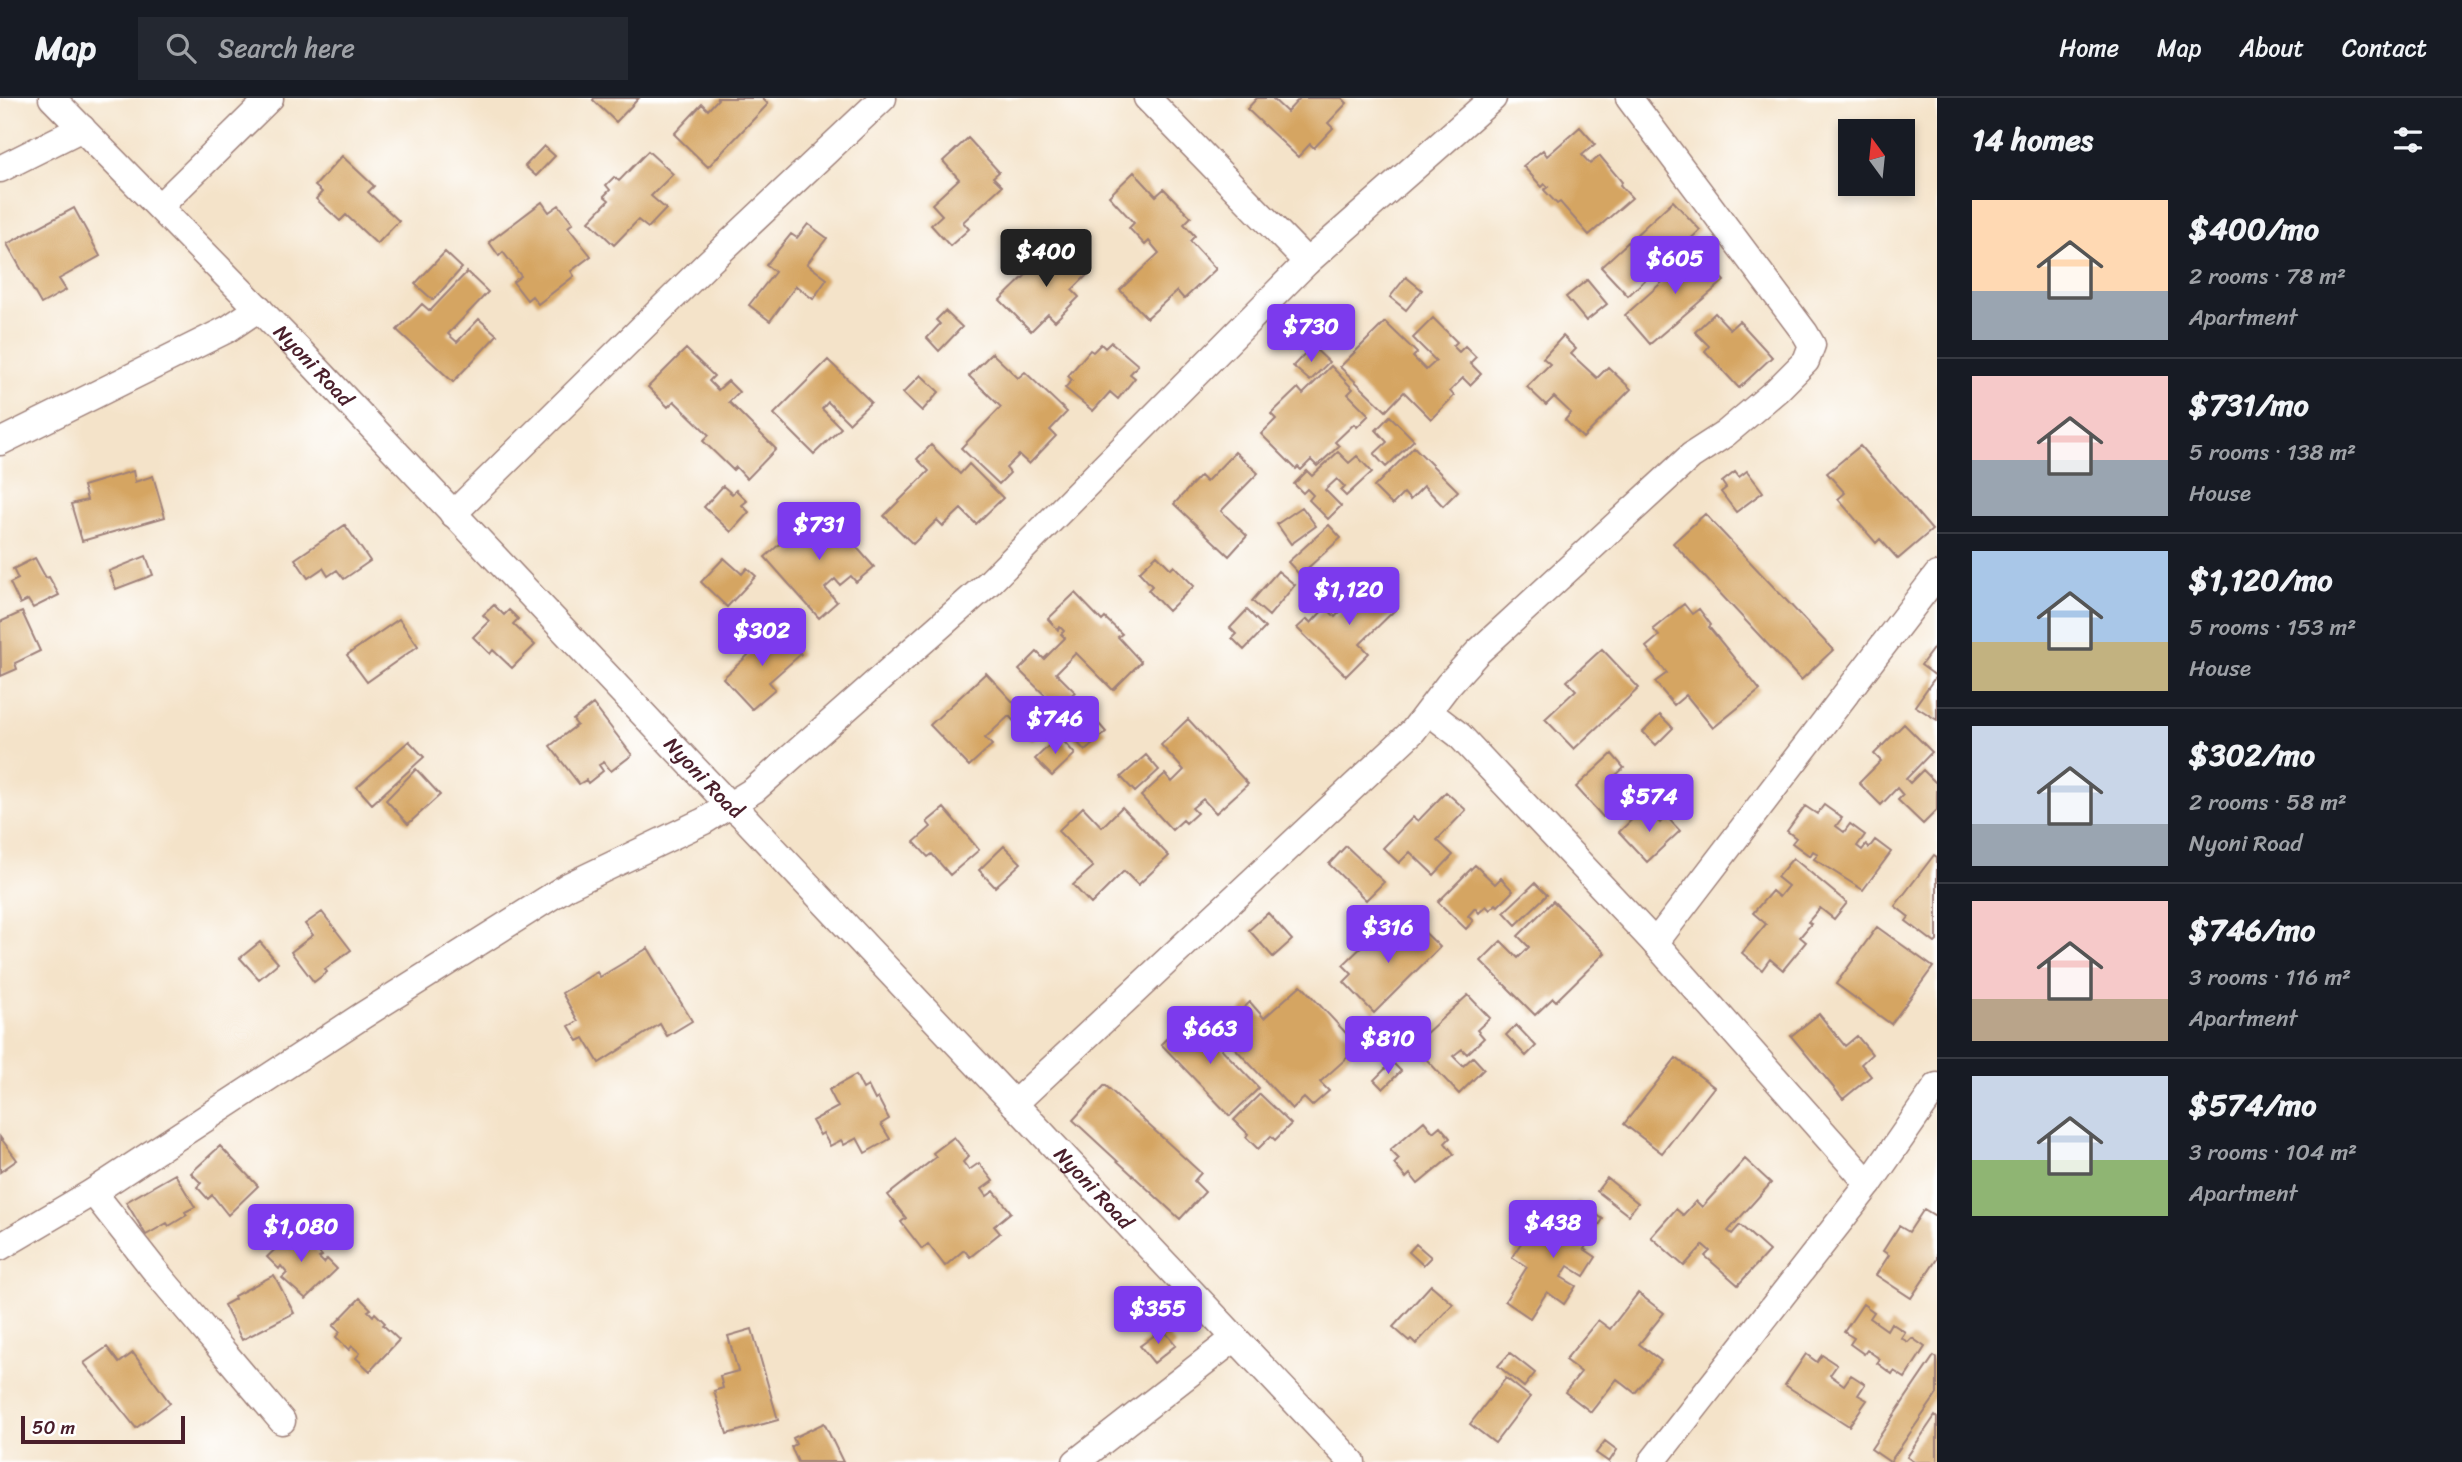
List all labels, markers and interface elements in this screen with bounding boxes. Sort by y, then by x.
search box [138,17,628,80]
text: Map [35,19,96,77]
text: Search here [218,25,355,71]
text: Home [2059,27,2119,69]
text: Map [2157,27,2201,69]
text: About [2239,27,2304,69]
text: Contact [2342,27,2427,69]
icon: search [162,29,200,67]
text: 14 homes [1972,113,2093,167]
north arrow [1838,119,1914,196]
map controls [1838,119,1915,196]
icon: filters [2389,121,2427,159]
text: $400/mo [2189,202,2319,256]
icon: home [2028,228,2112,312]
pin: $400 [1005,230,1087,289]
text: $400 [1017,231,1075,272]
pin: $605 [1634,236,1716,296]
text: $605 [1646,238,1704,279]
text: 2 rooms · 78 m² [2189,256,2346,297]
text: Apartment [2189,297,2298,338]
pin: $730 [1270,304,1352,364]
text: $730 [1283,306,1339,347]
street label: Nyoni Road [264,315,364,417]
text: $731/mo [2189,378,2309,432]
icon: home [2028,404,2112,488]
text: 5 rooms · 138 m² [2189,432,2356,473]
text: House [2189,473,2251,514]
pin: $731 [778,503,860,562]
text: $731 [793,504,845,545]
text: $1,120/mo [2189,553,2332,607]
pin: $1,120 [1292,568,1406,627]
text: $1,120 [1314,569,1384,610]
icon: home [2028,579,2112,663]
text: 5 rooms · 153 m² [2189,607,2356,648]
pin: $302 [721,608,803,668]
text: $302 [734,610,790,651]
text: House [2189,648,2251,689]
pin: $746 [1014,696,1096,756]
text: $746 [1027,698,1083,739]
street label: Nyoni Road [654,727,754,830]
text: $302/mo [2189,728,2315,782]
icon: home [2028,754,2112,838]
pin: $574 [1608,774,1690,834]
text: $574 [1620,776,1678,817]
text: 2 rooms · 58 m² [2189,782,2347,823]
text: Nyoni Road [2189,823,2302,864]
text: $746/mo [2189,903,2315,957]
pin: $316 [1347,906,1429,965]
text: $316 [1362,907,1414,948]
icon: home [2028,929,2112,1013]
text: 3 rooms · 116 m² [2189,957,2351,998]
text: Apartment [2189,998,2298,1039]
pin: $663 [1169,1006,1251,1066]
text: $663 [1183,1008,1237,1049]
pin: $810 [1347,1016,1429,1076]
text: $810 [1361,1018,1415,1059]
text: $574/mo [2189,1078,2317,1132]
icon: home [2028,1104,2112,1188]
text: 3 rooms · 104 m² [2189,1132,2357,1173]
street label: Nyoni Road [1044,1137,1144,1240]
text: Apartment [2189,1173,2298,1214]
pin: $438 [1512,1200,1594,1260]
text: $438 [1525,1202,1581,1243]
pin: $1,080 [244,1204,358,1264]
text: $1,080 [264,1206,338,1247]
pin: $355 [1117,1286,1199,1346]
text: $355 [1130,1288,1186,1329]
text: 50 m [32,1411,75,1444]
scale bar [21,1413,186,1445]

